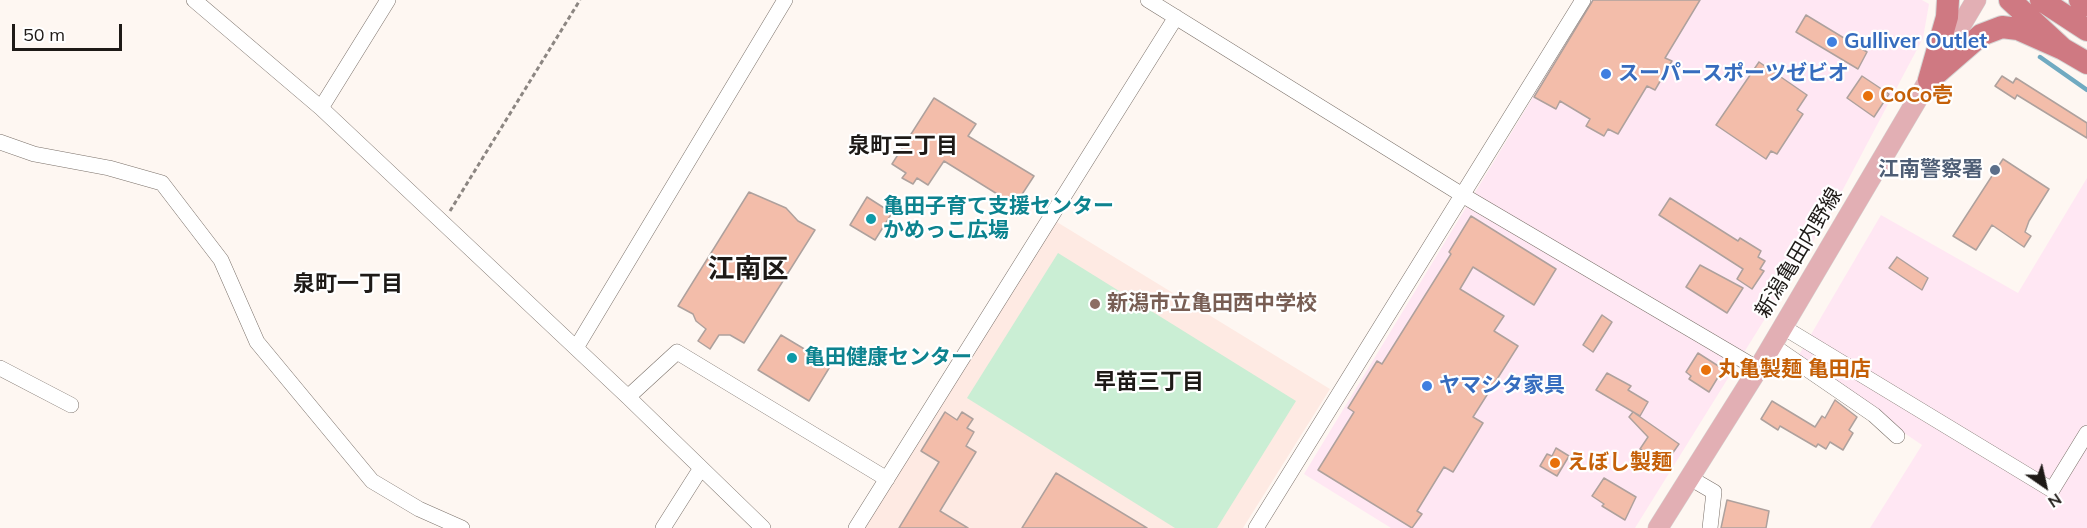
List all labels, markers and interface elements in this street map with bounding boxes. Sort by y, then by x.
scale bar [15,12,124,50]
text: 50 m [23,23,65,46]
place label: Gulliver Outlet [1844,29,1987,55]
marker: Gulliver Outlet [1825,35,1839,49]
place label: スーパースポーツゼビオ [1618,61,1849,87]
marker: スーパースポーツゼビオ [1599,67,1613,81]
place label: CoCo壱 [1880,83,1953,109]
marker: CoCo壱 [1861,89,1875,103]
district label: 泉町三丁目 [848,133,958,159]
place label: 江南警察署 [1878,157,1983,183]
marker: 江南警察署 [1988,163,2002,177]
street label: 新潟亀田内野線 [1750,184,1848,322]
place label: 亀田子育て支援センター かめっこ広場 [883,194,1114,244]
marker: 亀田子育て支援センター かめっこ広場 [864,212,878,226]
district label: 江南区 [708,254,788,286]
district label: 泉町一丁目 [293,271,403,297]
place label: 新潟市立亀田西中学校 [1107,291,1317,317]
marker: 新潟市立亀田西中学校 [1088,297,1102,311]
place label: 亀田健康センター [804,345,972,371]
marker: 亀田健康センター [785,351,799,365]
place label: 丸亀製麺 亀田店 [1718,357,1871,383]
marker: 丸亀製麺 亀田店 [1699,363,1713,377]
district label: 早苗三丁目 [1094,369,1204,395]
place label: ヤマシタ家具 [1439,373,1565,399]
marker: ヤマシタ家具 [1420,379,1434,393]
place label: えぼし製麺 [1567,450,1672,476]
marker: えぼし製麺 [1548,456,1562,470]
north arrow [2015,456,2075,516]
text: N [2044,489,2066,513]

